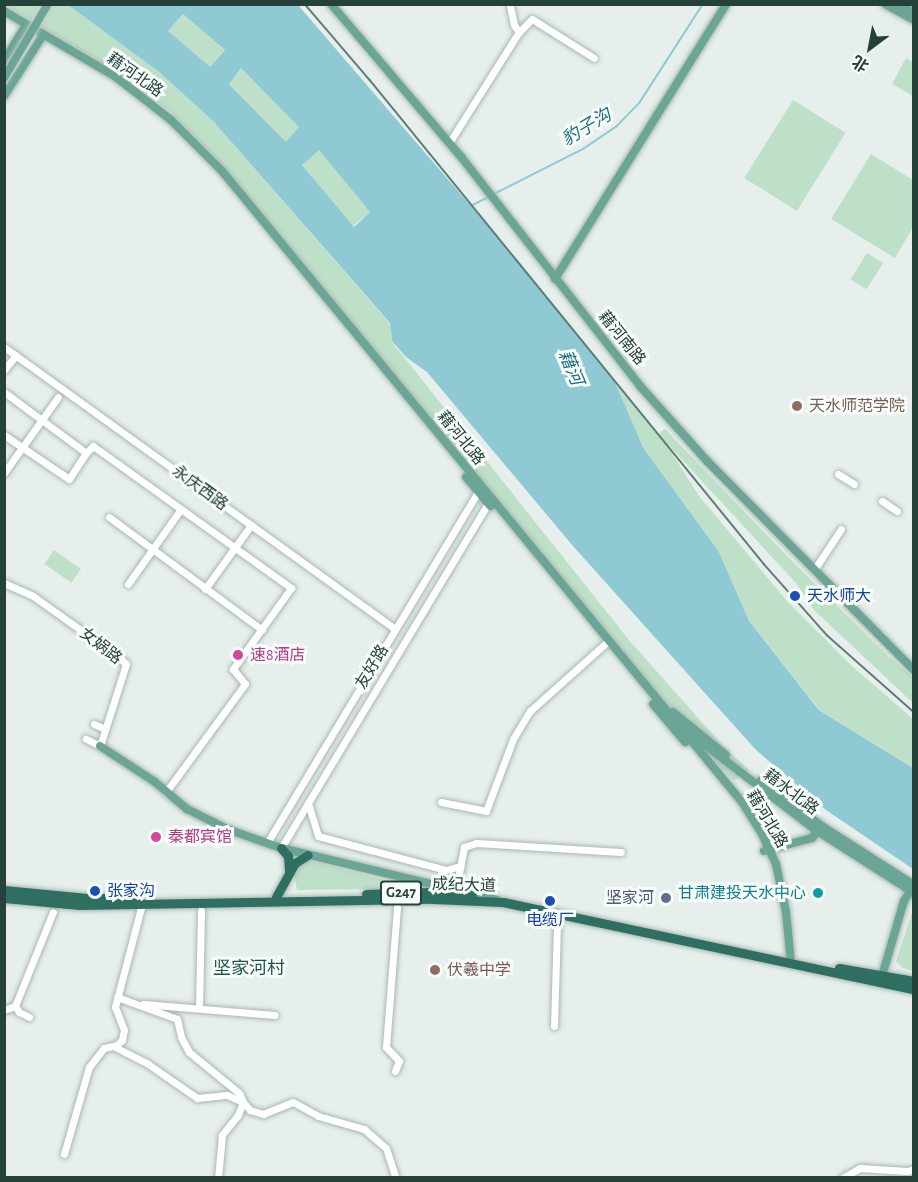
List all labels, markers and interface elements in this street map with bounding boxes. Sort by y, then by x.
north arrow [840,18,900,78]
street label: 藉河北路 [103,49,167,101]
text: 北 [849,52,871,74]
water label: 豹子沟 [558,105,616,151]
street label: 藉河南路 [594,307,650,369]
water label: 藉河 [553,347,587,389]
place label: 天水师范学院 [809,396,905,416]
marker: 天水师范学院 [790,399,804,413]
street label: 藉河北路 [433,407,489,469]
street label: 永庆西路 [168,461,232,515]
place label: 天水师大 [807,586,871,606]
marker: 天水师大 [788,589,802,603]
street label: 女娲路 [76,624,126,668]
street label: 友好路 [351,641,393,693]
place label: 速8酒店 [250,645,306,665]
marker: 速8酒店 [231,648,245,662]
street label: 藉水北路 [760,765,822,819]
street label: 藉河北路 [742,787,792,851]
place label: 秦都宾馆 [168,827,232,847]
marker: 秦都宾馆 [149,830,163,844]
street label: 成纪大道 [432,874,496,896]
place label: 张家沟 [107,881,155,901]
road number: G247 [378,881,424,905]
place label: 甘肃建投天水中心 [678,883,806,903]
marker: 张家沟 [88,884,102,898]
marker: 甘肃建投天水中心 [811,886,825,900]
place label: 坚家河 [606,888,654,908]
marker: 坚家河 [659,891,673,905]
marker: 电缆厂 [543,894,557,908]
place label: 电缆厂 [526,910,574,930]
district label: 坚家河村 [213,958,285,980]
place label: 伏羲中学 [447,960,511,980]
marker: 伏羲中学 [428,963,442,977]

